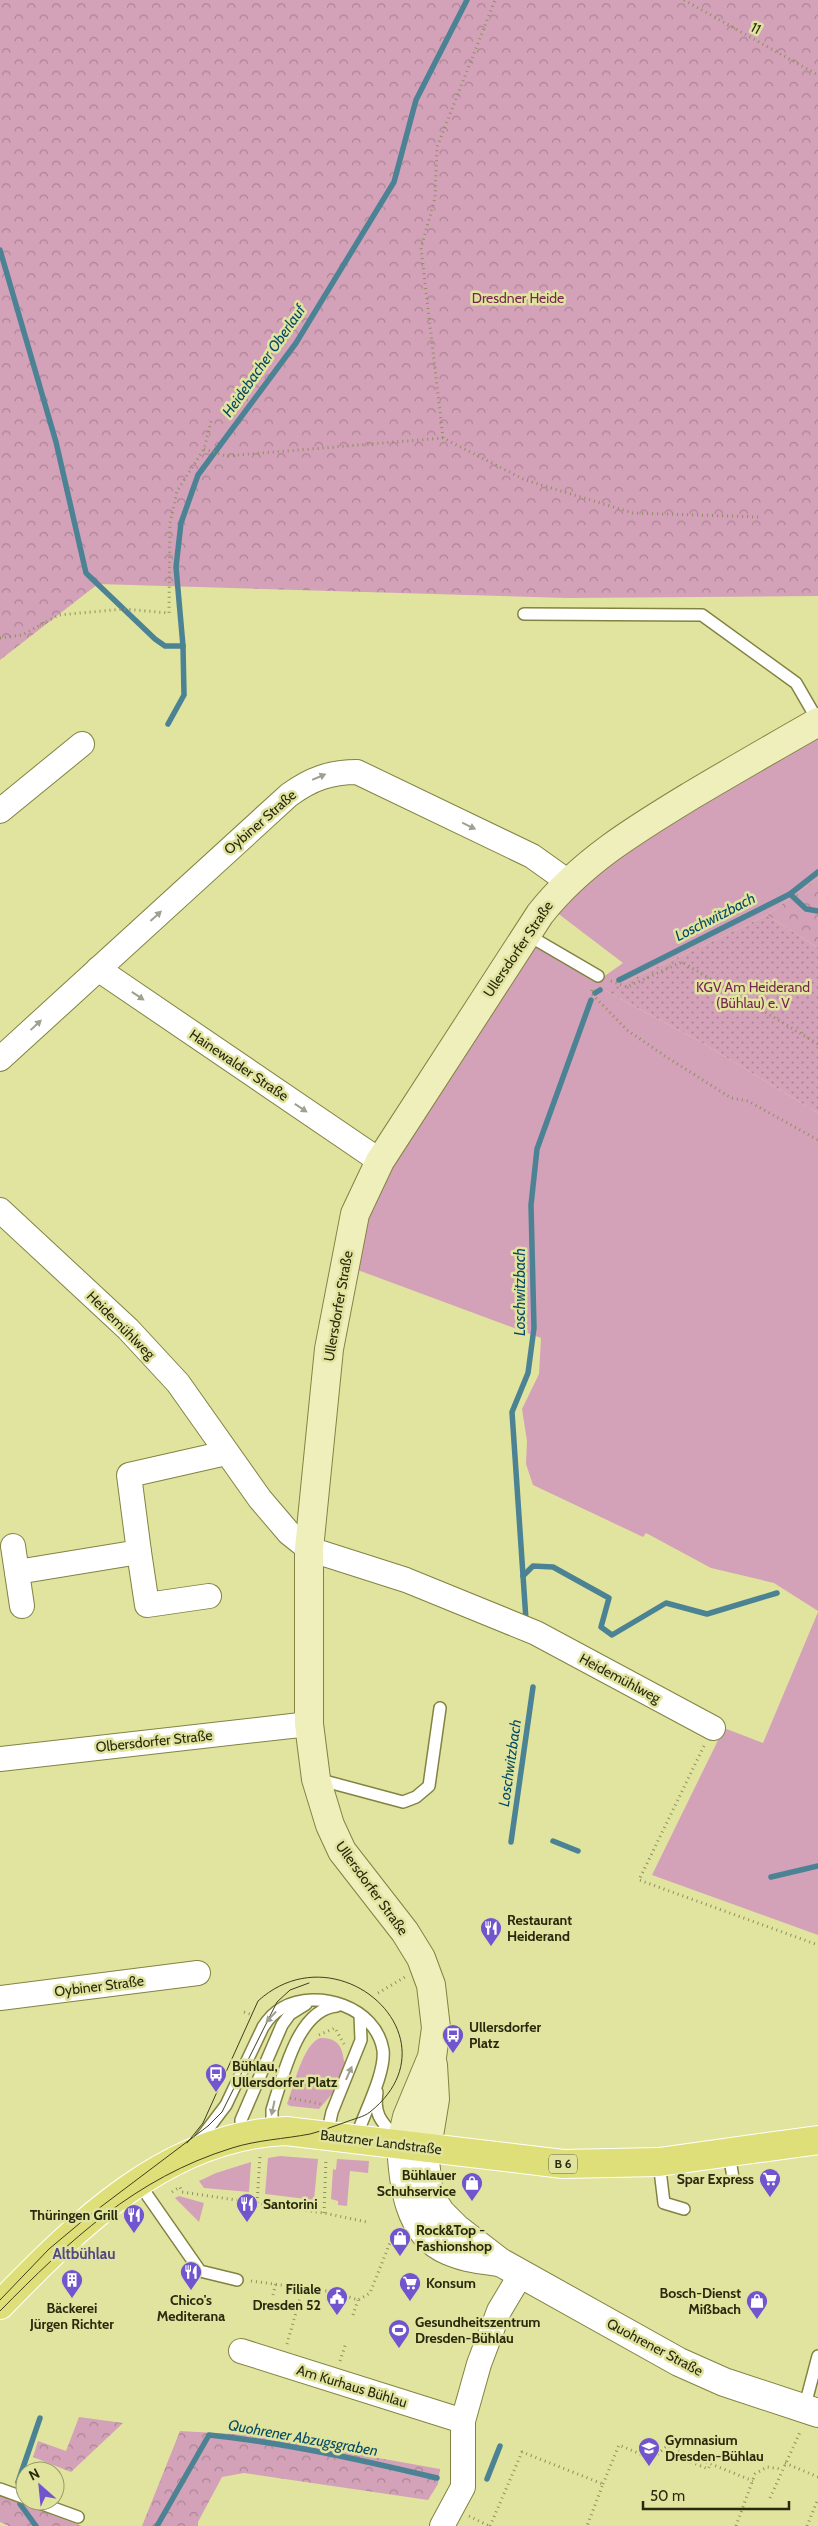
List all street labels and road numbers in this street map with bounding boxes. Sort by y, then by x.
street label: 11 [748,18,764,38]
street label: Oybiner Straße [220,786,300,858]
street label: Ullersdorfer Straße [479,898,557,1000]
street label: Hainewalder Straße [186,1025,292,1105]
street label: Ullersdorfer Straße [319,1249,357,1363]
street label: Heidemühlweg [83,1287,160,1364]
street label: Heidemühlweg [576,1649,665,1707]
street label: Olbersdorfer Straße [95,1726,213,1756]
street label: Ullersdorfer Straße [332,1837,412,1939]
street label: Oybiner Straße [53,1972,145,2000]
street label: Bautzner Landstraße [319,2126,443,2158]
road number: B 6 [549,2154,577,2174]
street label: Quohrener Straße [604,2314,706,2380]
street label: Am Kurhaus Bühlau [295,2361,409,2411]

